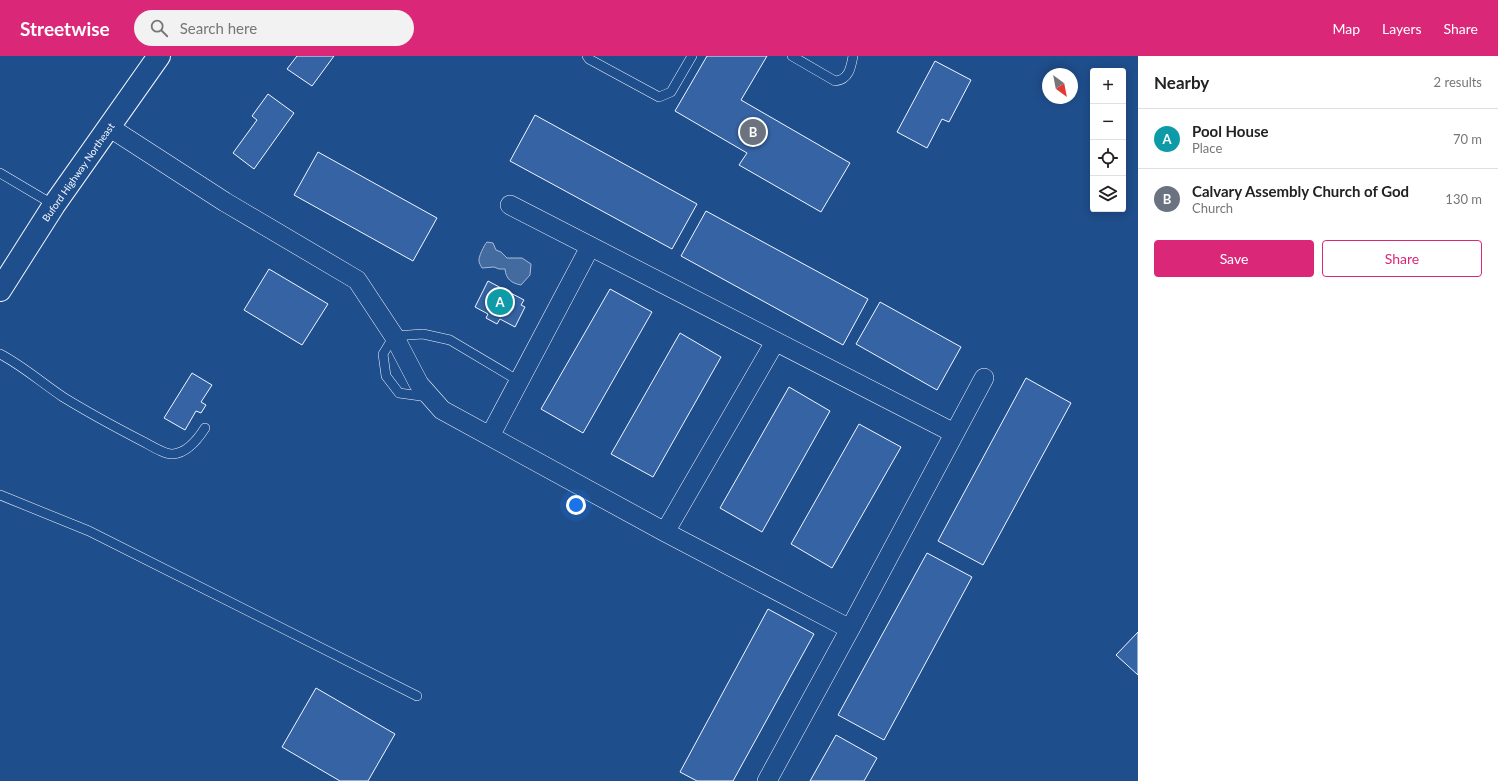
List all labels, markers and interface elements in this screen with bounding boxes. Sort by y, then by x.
search box [134,10,414,46]
text: Streetwise [20,17,110,40]
icon: search [148,17,170,39]
text: Search here [180,19,257,37]
text: Map [1332,20,1360,37]
text: Layers [1382,20,1422,37]
text: Share [1444,20,1478,37]
north arrow [1042,68,1078,104]
map controls [1090,68,1126,212]
button: + [1090,68,1126,104]
text: Nearby [1154,72,1209,93]
text: 2 results [1434,74,1482,90]
button: − [1090,104,1126,140]
pin: B [740,117,766,147]
street label: Buford Highway Northeast [39,120,117,224]
text: Pool House [1192,122,1269,140]
text: A [1162,131,1172,147]
text: 70 m [1453,131,1482,147]
button: locate [1090,140,1126,176]
text: Place [1192,140,1222,156]
button: layers [1090,176,1126,212]
text: Calvary Assembly Church of God [1192,182,1409,200]
text: B [1163,191,1171,207]
text: 130 m [1445,191,1482,207]
text: Church [1192,200,1233,216]
button: Save [1154,240,1314,277]
button: Share [1322,240,1482,277]
pin: A [487,287,513,317]
your location [566,495,586,515]

